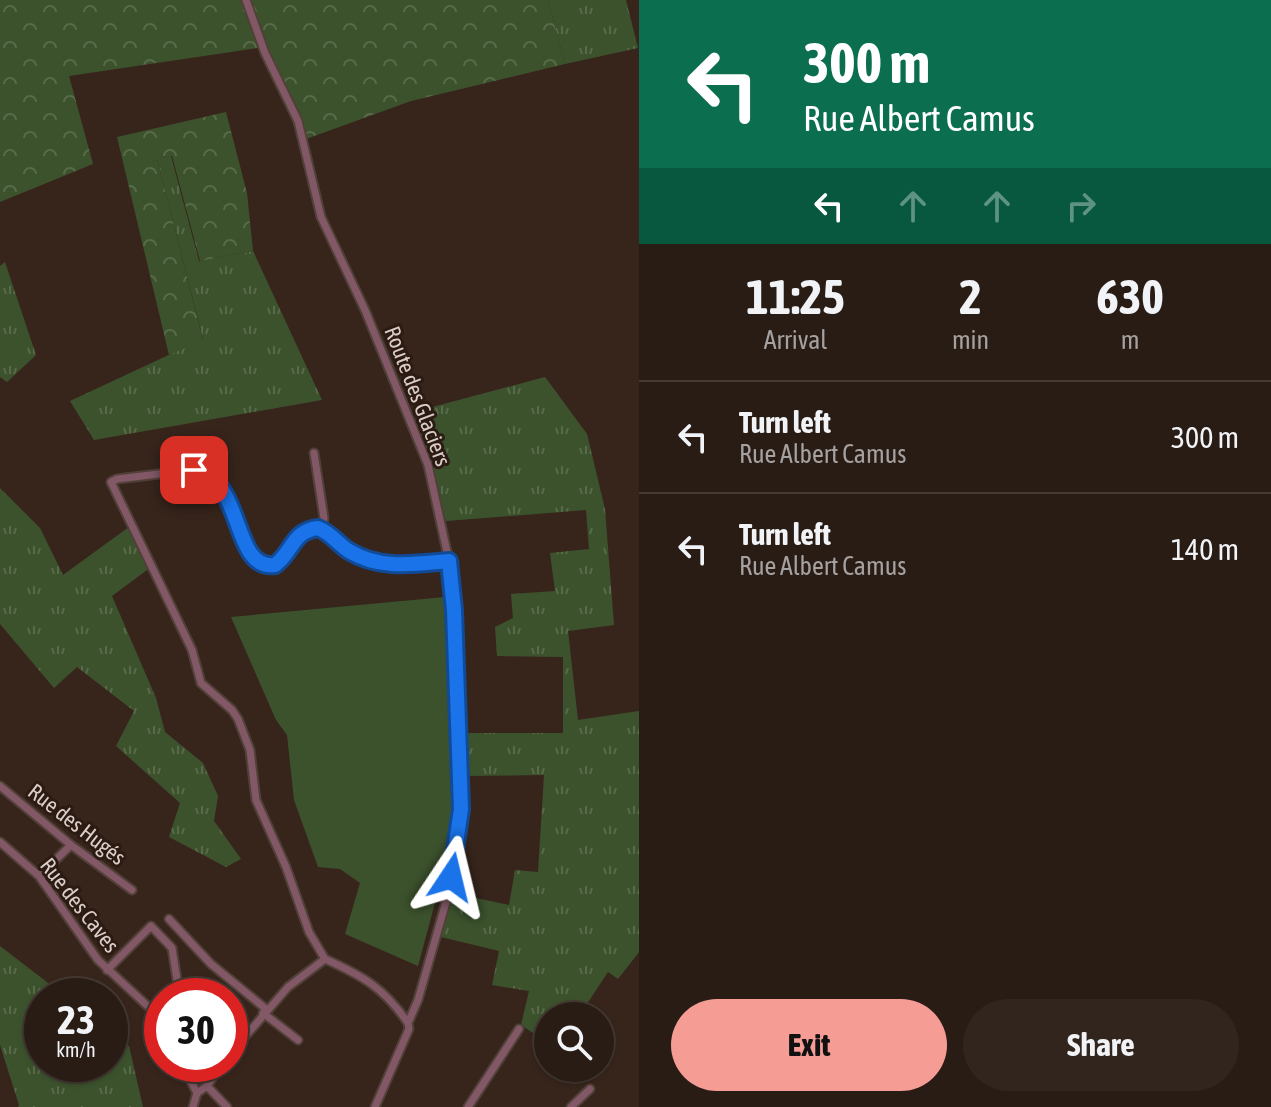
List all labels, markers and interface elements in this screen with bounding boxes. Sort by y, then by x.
text: 300 m [803,31,930,95]
icon: left [671,32,775,136]
text: Rue Albert Camus [803,97,1035,139]
icon: left [807,184,851,228]
icon: ahead [891,184,935,228]
icon: ahead [975,184,1019,228]
icon: right [1059,184,1103,228]
text: 11:25 [746,269,845,324]
text: 2 [959,269,982,324]
text: 630 [1096,269,1164,324]
street label: Route des Glaciers [379,323,457,470]
text: Arrival [764,325,827,355]
text: min [952,325,989,355]
text: m [1121,325,1139,355]
text: Turn left [739,405,831,439]
icon: left [671,415,715,459]
text: 300 m [1171,420,1239,454]
pin [160,436,228,504]
text: Rue Albert Camus [739,439,906,469]
icon: arrive [172,448,216,492]
text: Turn left [739,517,831,551]
icon: left [671,527,715,571]
text: 140 m [1171,532,1239,566]
text: Rue Albert Camus [739,551,906,581]
street label: Rue des Hugés [23,778,131,870]
position arrow [409,835,493,919]
street label: Rue des Caves [35,853,125,958]
speed limit sign: 30 [144,978,248,1082]
text: 23 [57,997,95,1042]
button: Exit [671,999,947,1091]
button: Share [963,999,1239,1091]
map controls [534,1002,614,1082]
button: search [534,1002,614,1082]
text: km/h [56,1038,96,1061]

